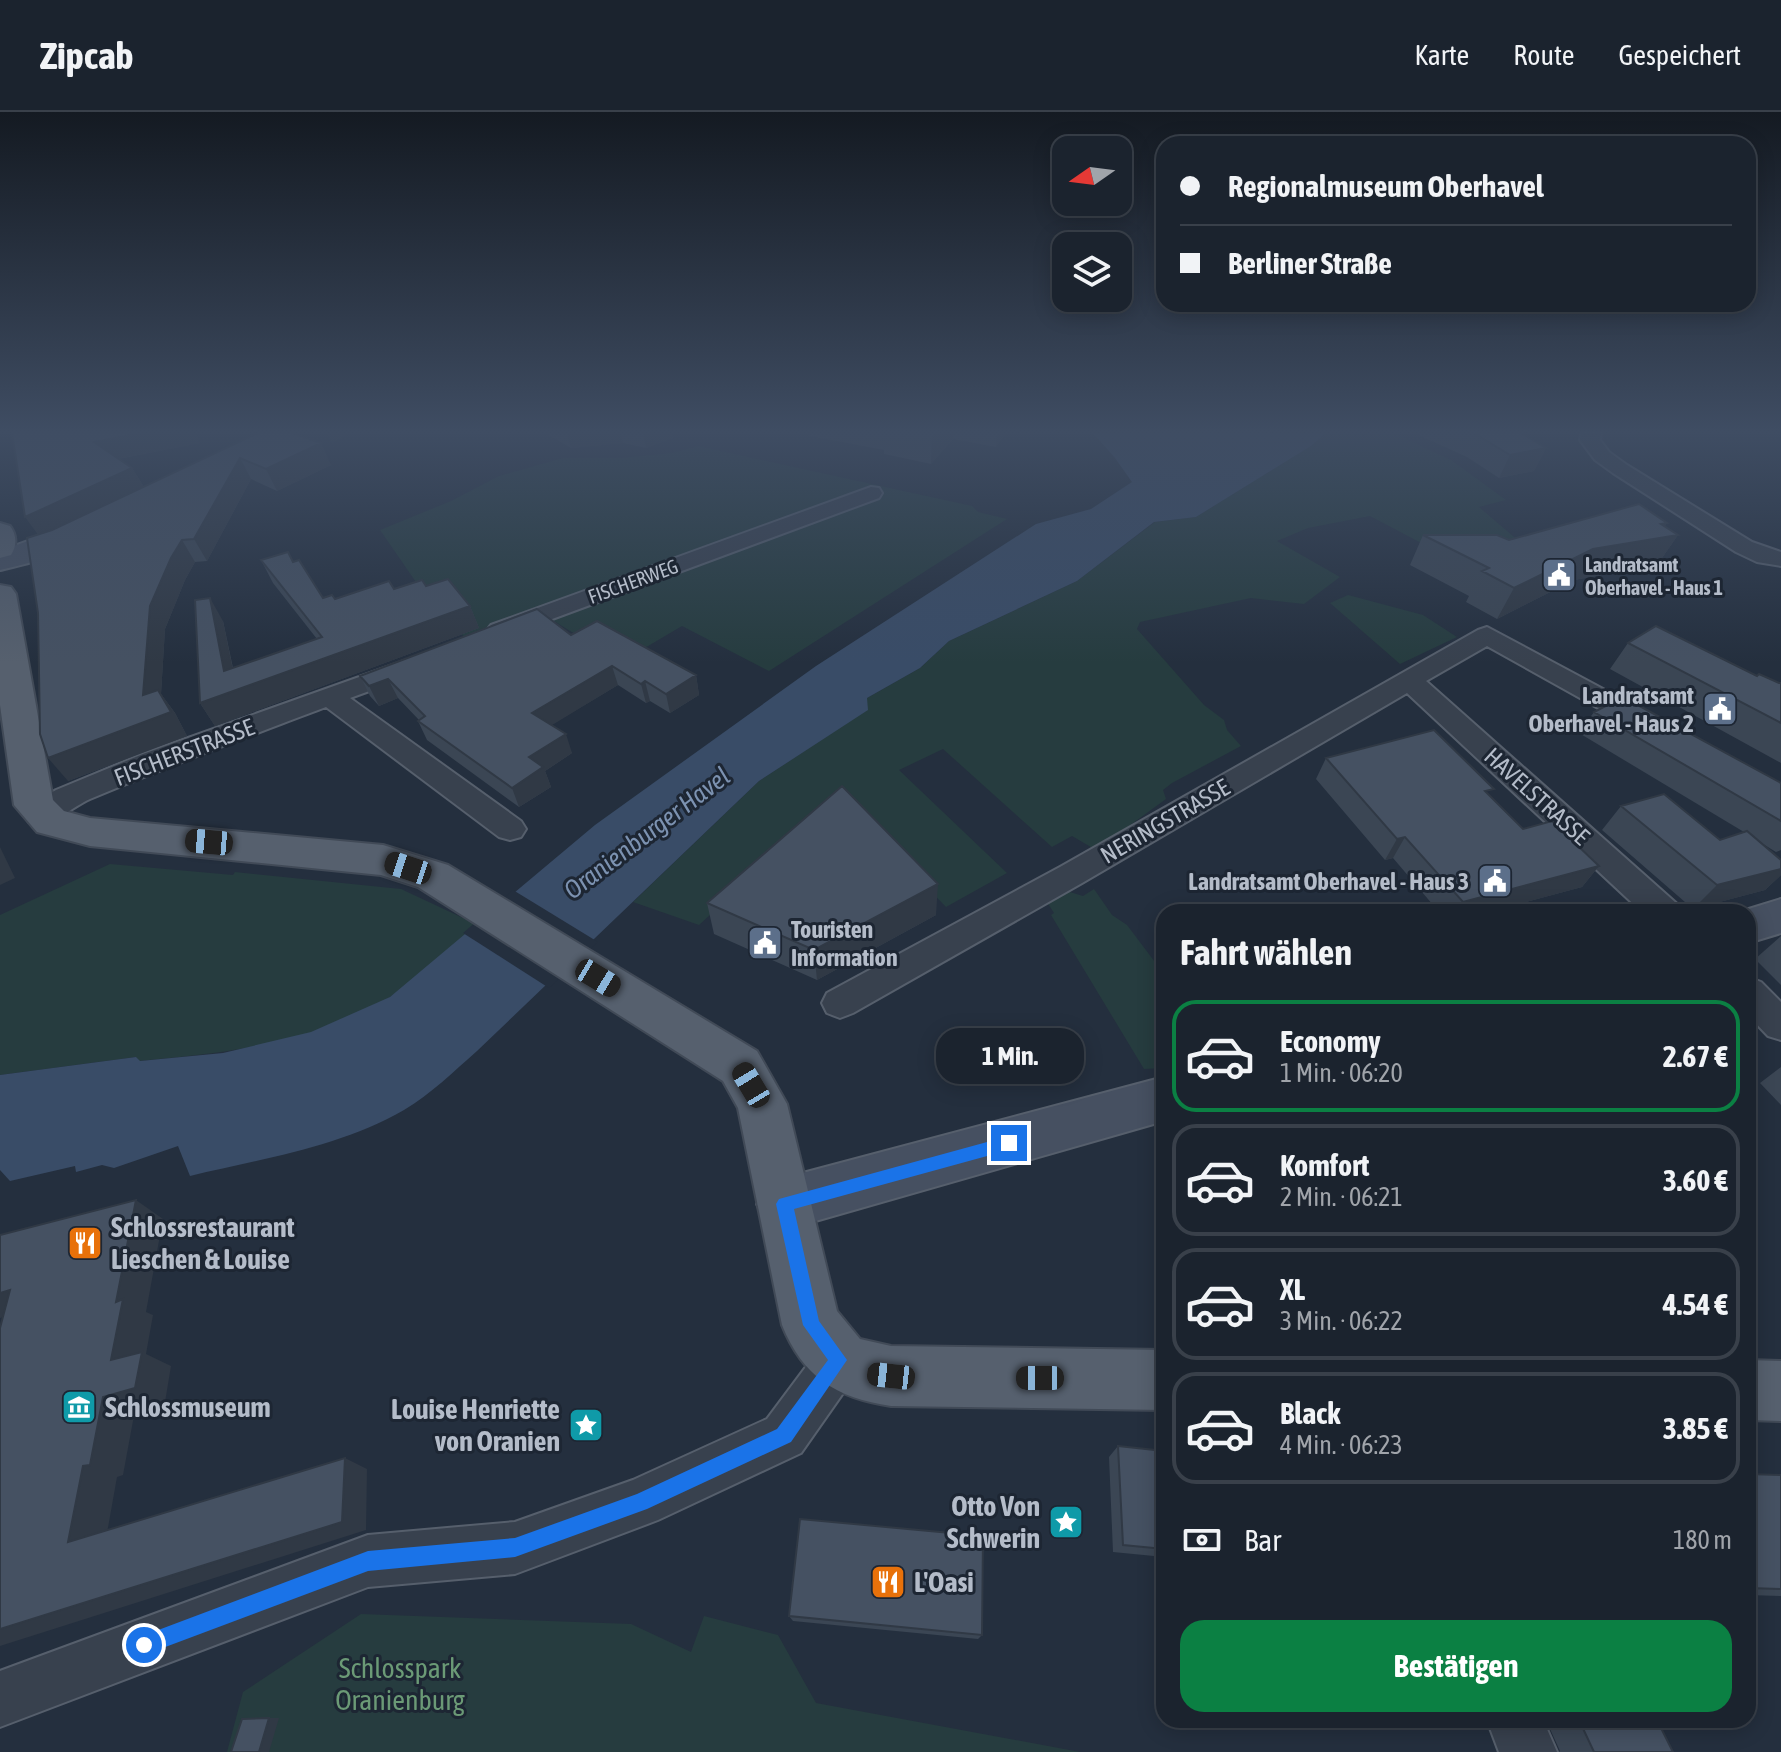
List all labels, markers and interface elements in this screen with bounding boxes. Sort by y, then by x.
text: Zipcab [40,34,134,77]
text: Karte [1415,39,1469,71]
text: Route [1513,39,1574,71]
text: Gespeichert [1618,39,1741,71]
north arrow [1052,136,1132,216]
map controls [1052,136,1132,312]
text: Regionalmuseum Oberhavel [1228,169,1544,203]
button: layers [1052,232,1132,312]
text: Berliner Straße [1228,246,1392,280]
place label: Landratsamt Oberhavel - Haus 1 [1585,553,1723,599]
street label: FISCHERWEG [585,554,681,608]
public building icon: Landratsamt Oberhavel - Haus 1 [1540,556,1578,594]
place label: Landratsamt Oberhavel - Haus 2 [1529,682,1694,737]
public building icon: Landratsamt Oberhavel - Haus 2 [1701,690,1739,728]
street label: FISCHERSTRASSE [110,713,258,791]
street label: HAVELSTRASSE [1479,742,1595,850]
water label: Oranienburger Havel [558,761,736,905]
street label: NERINGSTRASSE [1096,773,1234,869]
car [184,828,234,856]
car [381,849,435,887]
public building icon: Landratsamt Oberhavel - Haus 3 [1476,862,1514,900]
place label: Landratsamt Oberhavel - Haus 3 [1188,868,1469,895]
place label: Touristen Information [791,916,898,971]
public building icon: Touristen Information [746,924,784,962]
text: Fahrt wählen [1180,931,1352,973]
car [571,955,625,1001]
icon: car [1184,1020,1256,1092]
text: Economy [1280,1024,1381,1058]
callout: 1 Min. [935,1027,1083,1083]
text: 2.67 € [1663,1039,1728,1073]
text: 1 Min. [982,1041,1038,1071]
car [728,1058,774,1112]
text: 1 Min. · 06:20 [1280,1058,1403,1088]
route end [991,1125,1027,1161]
icon: car [1184,1144,1256,1216]
text: Komfort [1280,1148,1369,1182]
text: 3.60 € [1663,1163,1728,1197]
text: 2 Min. · 06:21 [1280,1182,1403,1212]
place label: Schlossrestaurant Lieschen & Louise [111,1211,295,1275]
restaurant icon: Schlossrestaurant Lieschen & Louise [66,1224,104,1262]
icon: car [1184,1268,1256,1340]
text: XL [1280,1272,1305,1306]
text: 4.54 € [1663,1287,1728,1321]
text: 3 Min. · 06:22 [1280,1306,1403,1336]
car [866,1362,916,1390]
car [1016,1366,1064,1390]
museum icon: Schlossmuseum [60,1388,98,1426]
place label: Schlossmuseum [105,1391,271,1423]
icon: car [1184,1392,1256,1464]
place label: Louise Henriette von Oranien [391,1393,560,1457]
text: Black [1280,1396,1340,1430]
place icon: Louise Henriette von Oranien [567,1406,605,1444]
text: 3.85 € [1663,1411,1728,1445]
text: 4 Min. · 06:23 [1280,1430,1403,1460]
place label: Otto Von Schwerin [947,1490,1040,1554]
place icon: Otto Von Schwerin [1047,1503,1085,1541]
icon: cash [1180,1518,1224,1562]
text: Bar [1244,1523,1281,1557]
text: 180 m [1673,1525,1732,1555]
restaurant icon: L'Oasi [869,1563,907,1601]
place label: L'Oasi [914,1566,974,1598]
button: Bestätigen [1180,1620,1732,1712]
route start [126,1627,162,1663]
park label: Schlosspark Oranienburg [335,1652,465,1716]

